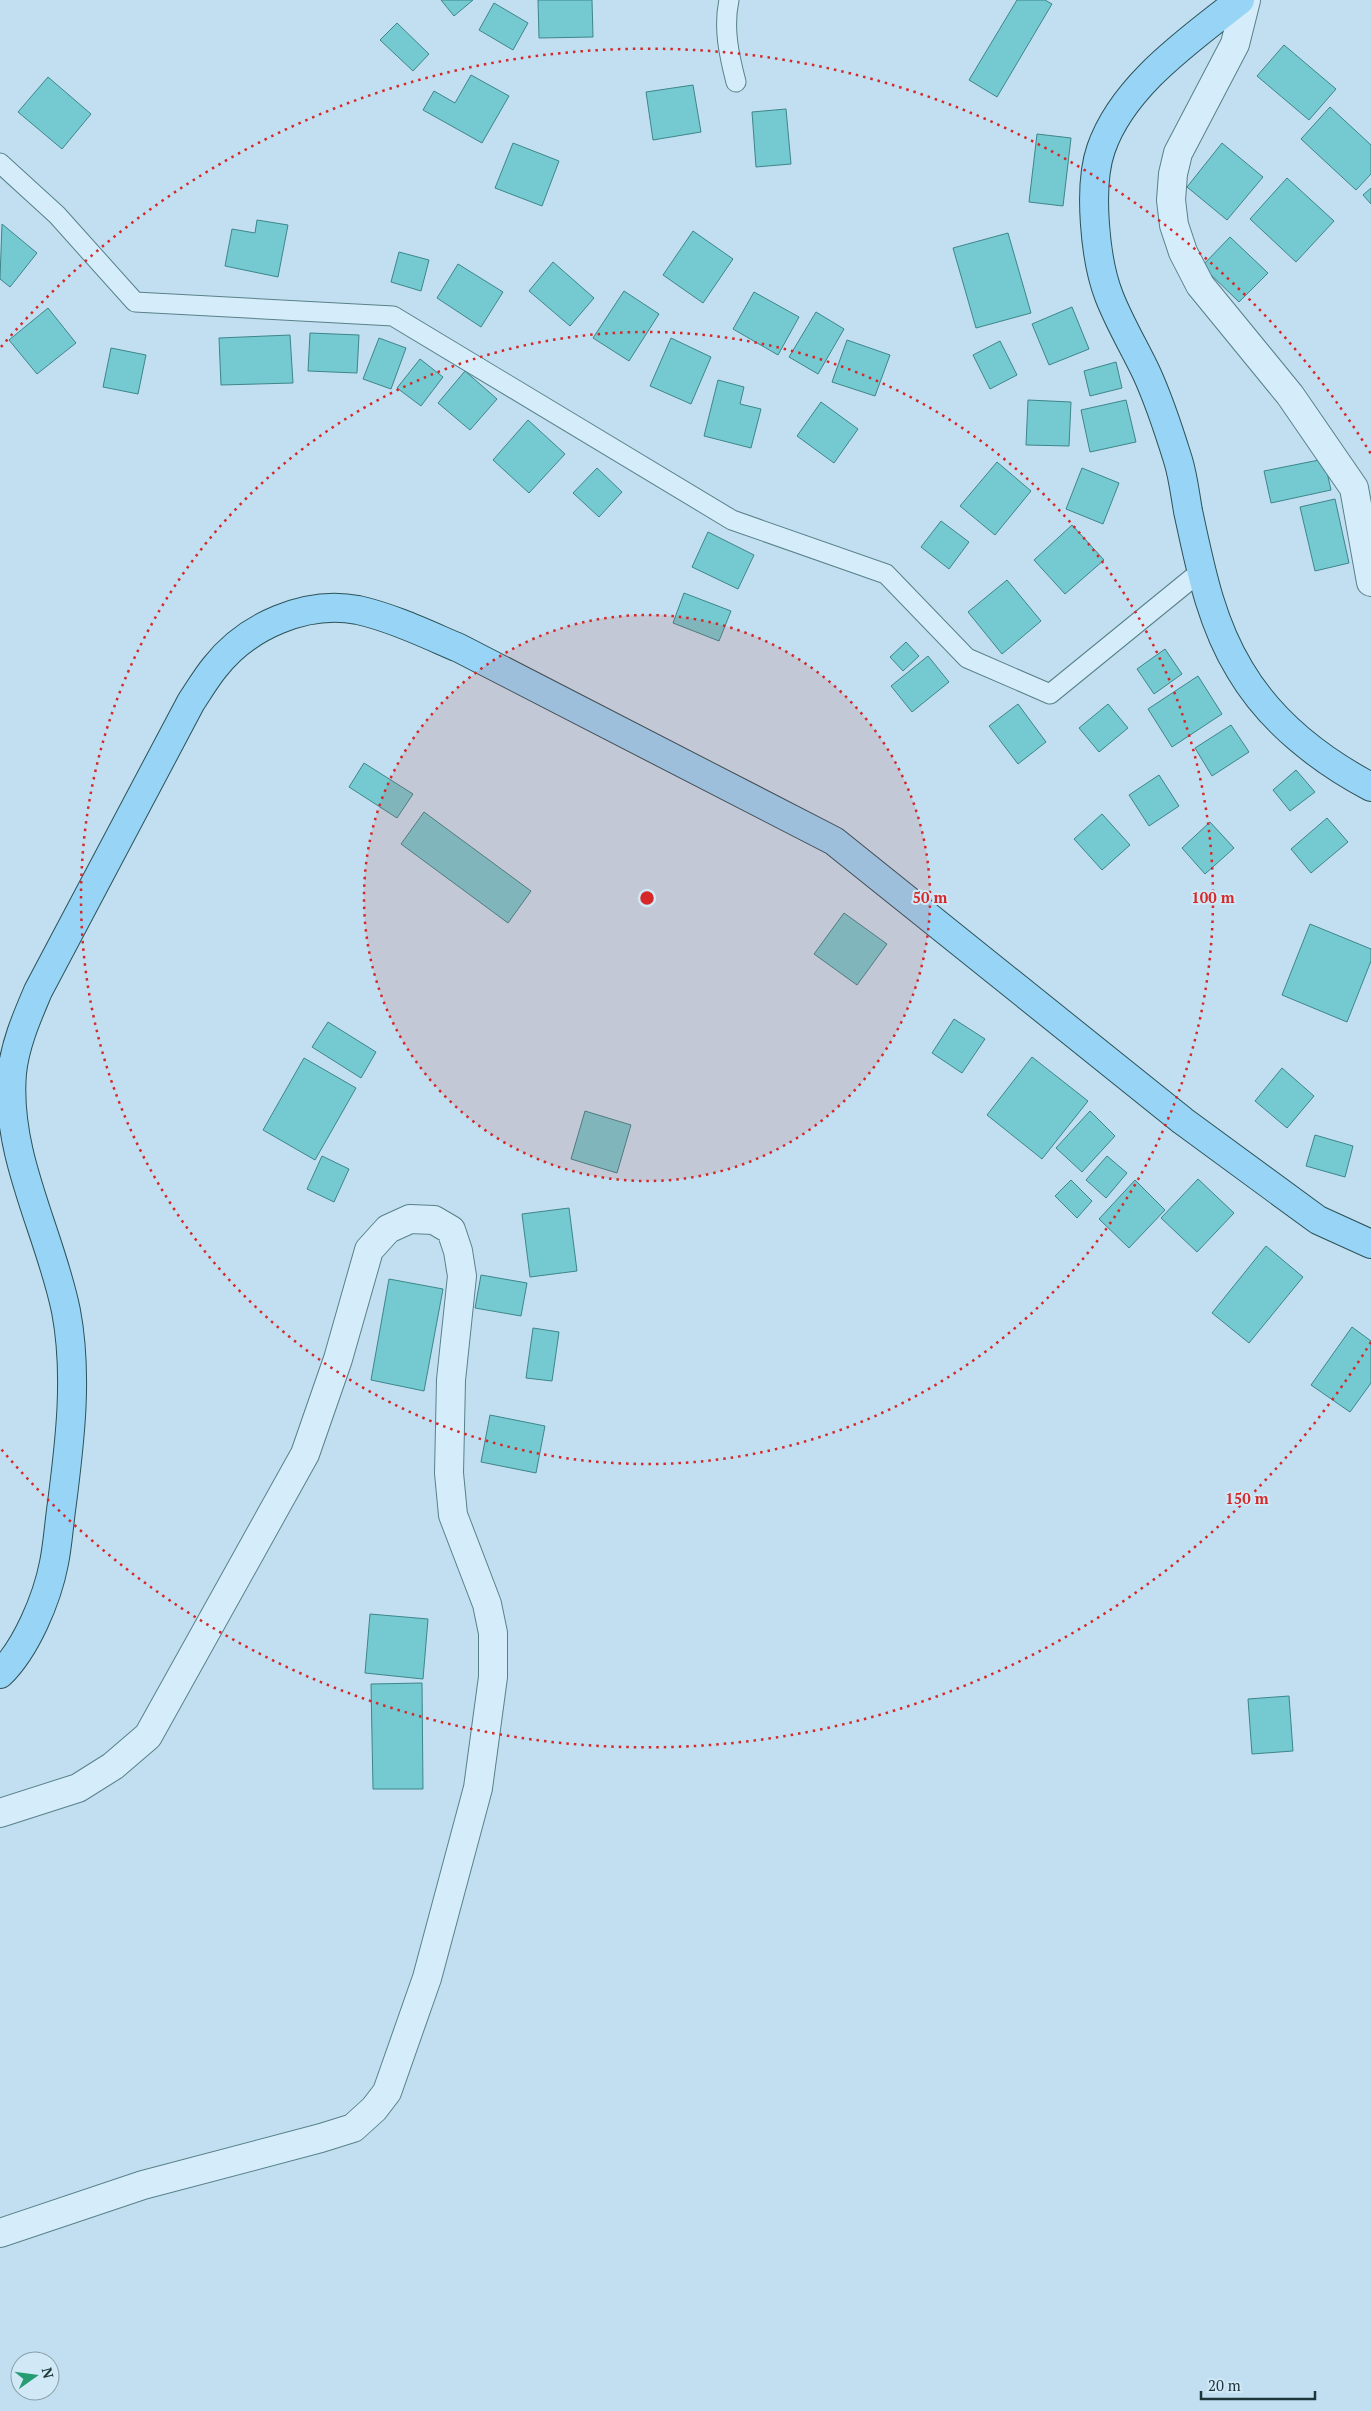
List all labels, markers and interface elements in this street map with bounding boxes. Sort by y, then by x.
text: 50 m [913,887,948,907]
text: 100 m [1191,887,1235,907]
centre of rings [638,889,656,907]
text: 150 m [1225,1488,1269,1508]
north arrow [10,2351,60,2401]
text: N [38,2365,59,2381]
scale bar [1201,2368,1315,2400]
text: 20 m [1208,2375,1241,2395]

